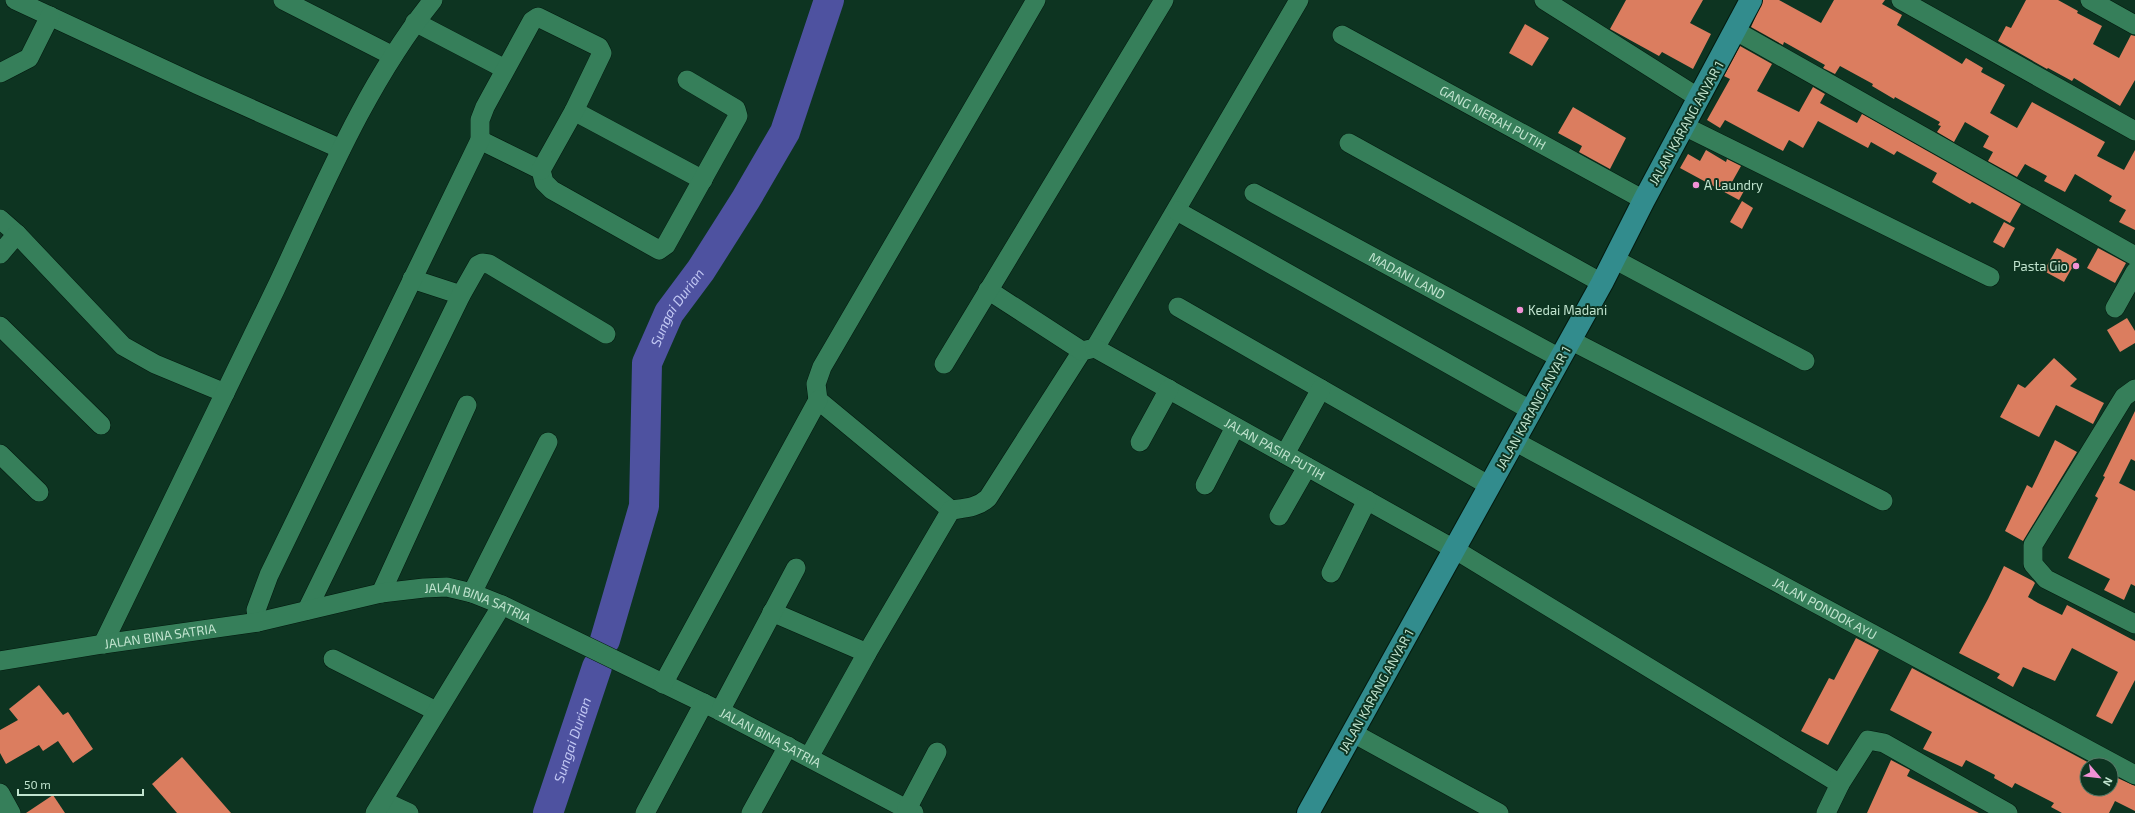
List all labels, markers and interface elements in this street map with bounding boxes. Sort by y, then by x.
street label: JALAN KARANG ANYAR 1 [1645,58,1727,188]
street label: GANG MERAH PUTIH [1437,82,1549,153]
place label: A Laundry [1704,177,1763,193]
marker: A Laundry [1691,180,1701,190]
street label: MADANI LAND [1366,249,1448,303]
place label: Pasta Gio [2013,258,2068,274]
marker: Pasta Gio [2071,261,2081,271]
water label: Sungai Durian [646,265,707,349]
place label: Kedai Madani [1528,302,1607,318]
marker: Kedai Madani [1515,305,1525,315]
street label: JALAN KARANG ANYAR 1 [1492,343,1574,473]
street label: JALAN PASIR PUTIH [1222,414,1328,483]
street label: JALAN PONDOK AYU [1770,574,1880,643]
street label: JALAN BINA SATRIA [424,578,534,626]
street label: JALAN BINA SATRIA [103,620,217,652]
street label: JALAN KARANG ANYAR 1 [1335,626,1417,756]
water label: Sungai Durian [550,695,594,785]
street label: JALAN BINA SATRIA [717,704,824,771]
north arrow [2079,757,2119,797]
scale bar [18,771,143,797]
text: N [2101,775,2116,789]
text: 50 m [24,777,51,791]

